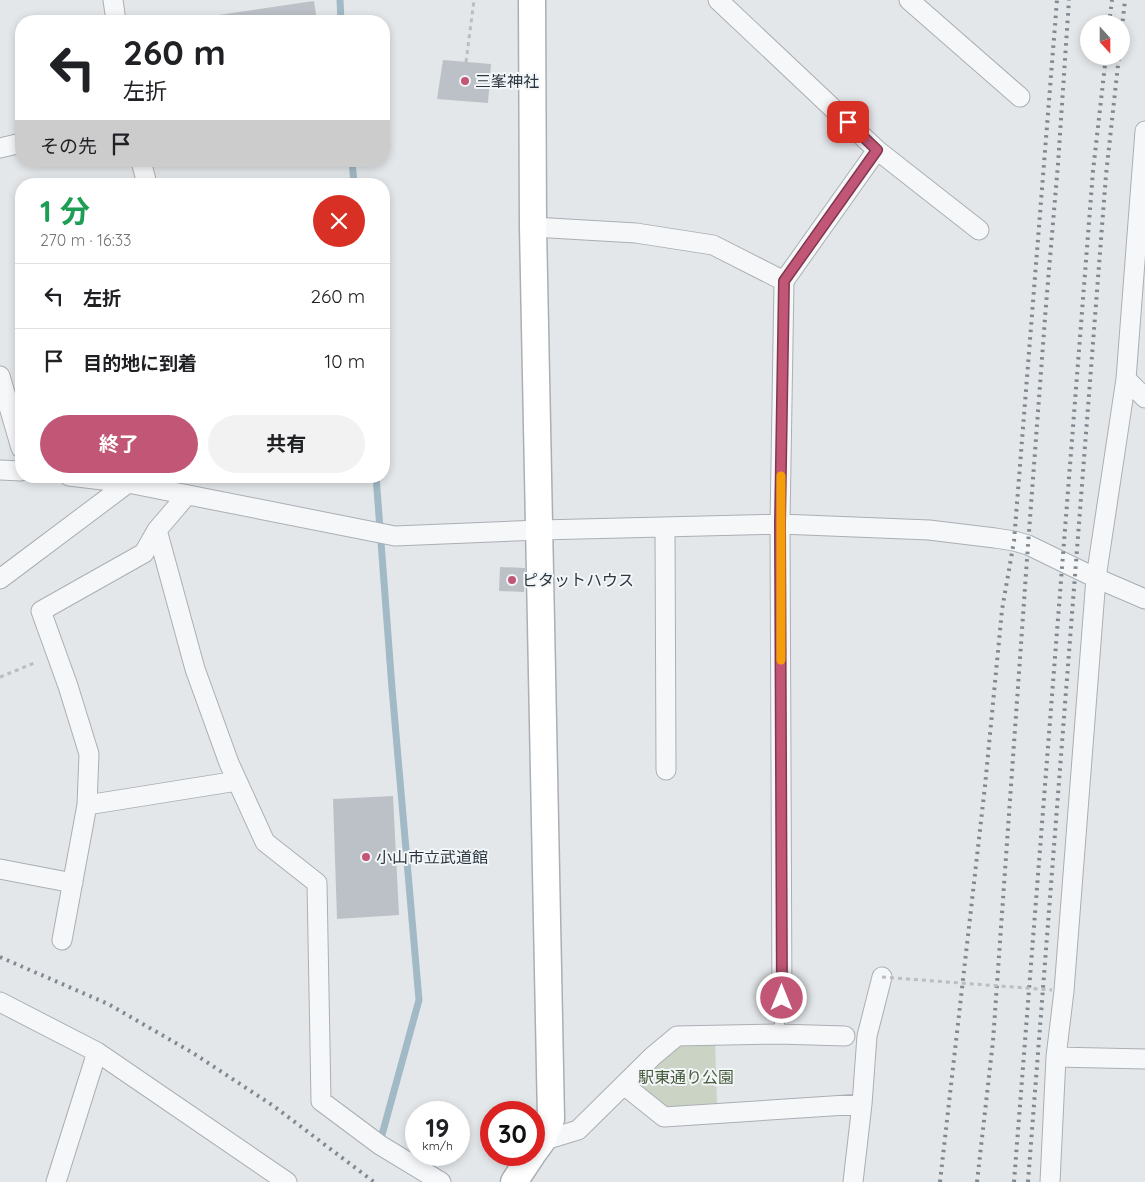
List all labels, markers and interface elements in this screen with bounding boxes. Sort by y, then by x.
north arrow [1080,15,1130,65]
map controls [1080,15,1130,65]
text: 260 m [123,30,226,74]
icon: left [40,35,105,100]
place label: 三峯神社 [475,71,539,91]
marker: 三峯神社 [459,75,471,87]
text: 左折 [123,77,167,105]
pin [827,101,869,143]
icon: arrive [834,108,862,136]
icon: arrive [107,130,135,158]
text: その先 [40,134,97,158]
text: 1 分 [40,192,90,230]
button: close [313,195,365,247]
text: 270 m · 16:33 [40,230,131,250]
icon: left [40,282,68,310]
text: 260 m [310,284,365,308]
text: 左折 [83,286,121,310]
icon: arrive [40,347,68,375]
text: 10 m [324,349,365,373]
text: 目的地に到着 [83,351,197,375]
button: 終了 [40,415,198,473]
button: 共有 [208,415,365,473]
place label: ピタットハウス [522,570,634,590]
marker: ピタットハウス [506,574,518,586]
place label: 小山市立武道館 [376,847,488,867]
marker: 小山市立武道館 [360,851,372,863]
position arrow [755,971,807,1023]
park label: 駅東通り公園 [638,1067,734,1087]
speed limit sign: 30 [480,1101,545,1166]
text: 19 [426,1112,449,1143]
text: km/h [422,1138,453,1153]

